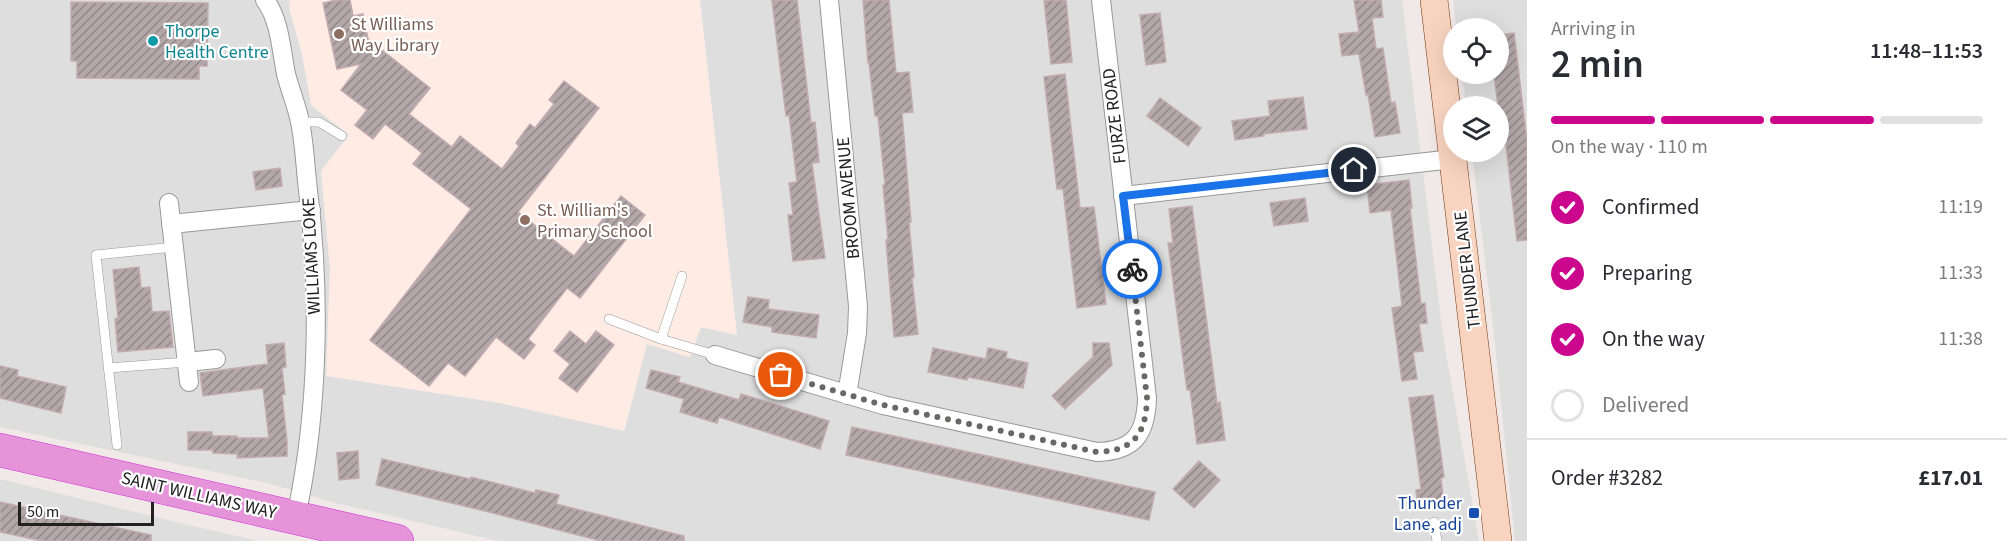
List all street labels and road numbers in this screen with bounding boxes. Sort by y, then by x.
street label: FURZE ROAD [1096,67,1133,165]
street label: BROOM AVENUE [831,136,866,260]
street label: WILLIAMS LOKE [296,197,327,315]
street label: THUNDER LANE [1448,209,1487,330]
street label: SAINT WILLIAMS WAY [119,465,279,526]

